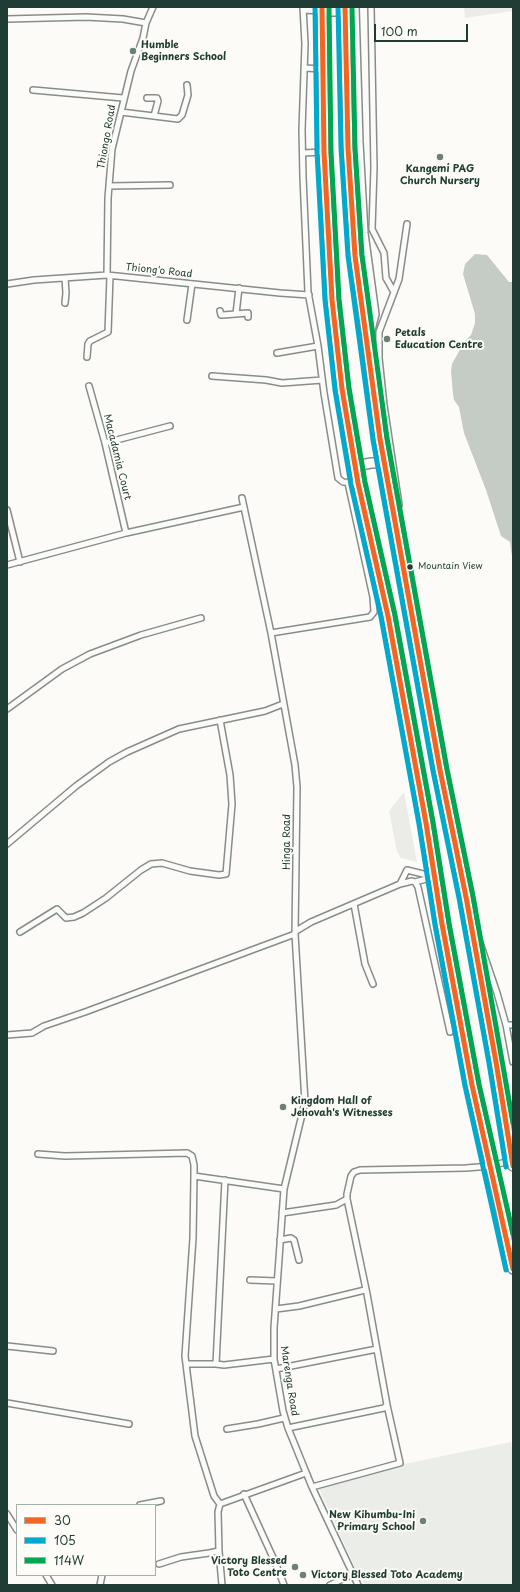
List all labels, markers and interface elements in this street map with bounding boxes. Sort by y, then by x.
scale bar [376,16,470,42]
text: 100 m [381,22,418,40]
place label: Humble Beginners School [141,39,226,62]
marker: Humble Beginners School [128,46,138,56]
street label: Thiongo Road [95,104,119,170]
marker: Kangemi PAG Church Nursery [435,152,445,162]
place label: Kangemi PAG Church Nursery [400,163,480,186]
street label: Thiong'o Road [125,262,193,280]
place label: Petals Education Centre [395,327,483,350]
marker: Petals Education Centre [382,334,392,344]
street label: Macadamia Court [101,413,133,501]
marker: Mountain View [405,562,415,572]
place label: Mountain View [418,562,482,572]
street label: Hinga Road [281,814,293,870]
place label: Kingdom Hall of Jehovah's Witnesses [291,1095,393,1118]
marker: Kingdom Hall of Jehovah's Witnesses [278,1102,288,1112]
street label: Marenga Road [278,1345,300,1417]
legend [16,1504,156,1576]
place label: New Kihumbu-Ini Primary School [329,1509,415,1532]
text: 30 [54,1511,71,1529]
marker: New Kihumbu-Ini Primary School [418,1516,428,1526]
text: 105 [54,1531,76,1549]
text: 114W [54,1551,84,1569]
place label: Victory Blessed Toto Centre [211,1555,287,1578]
marker: Victory Blessed Toto Centre [290,1562,300,1572]
place label: Victory Blessed Toto Academy [311,1569,463,1581]
marker: Victory Blessed Toto Academy [298,1570,308,1580]

